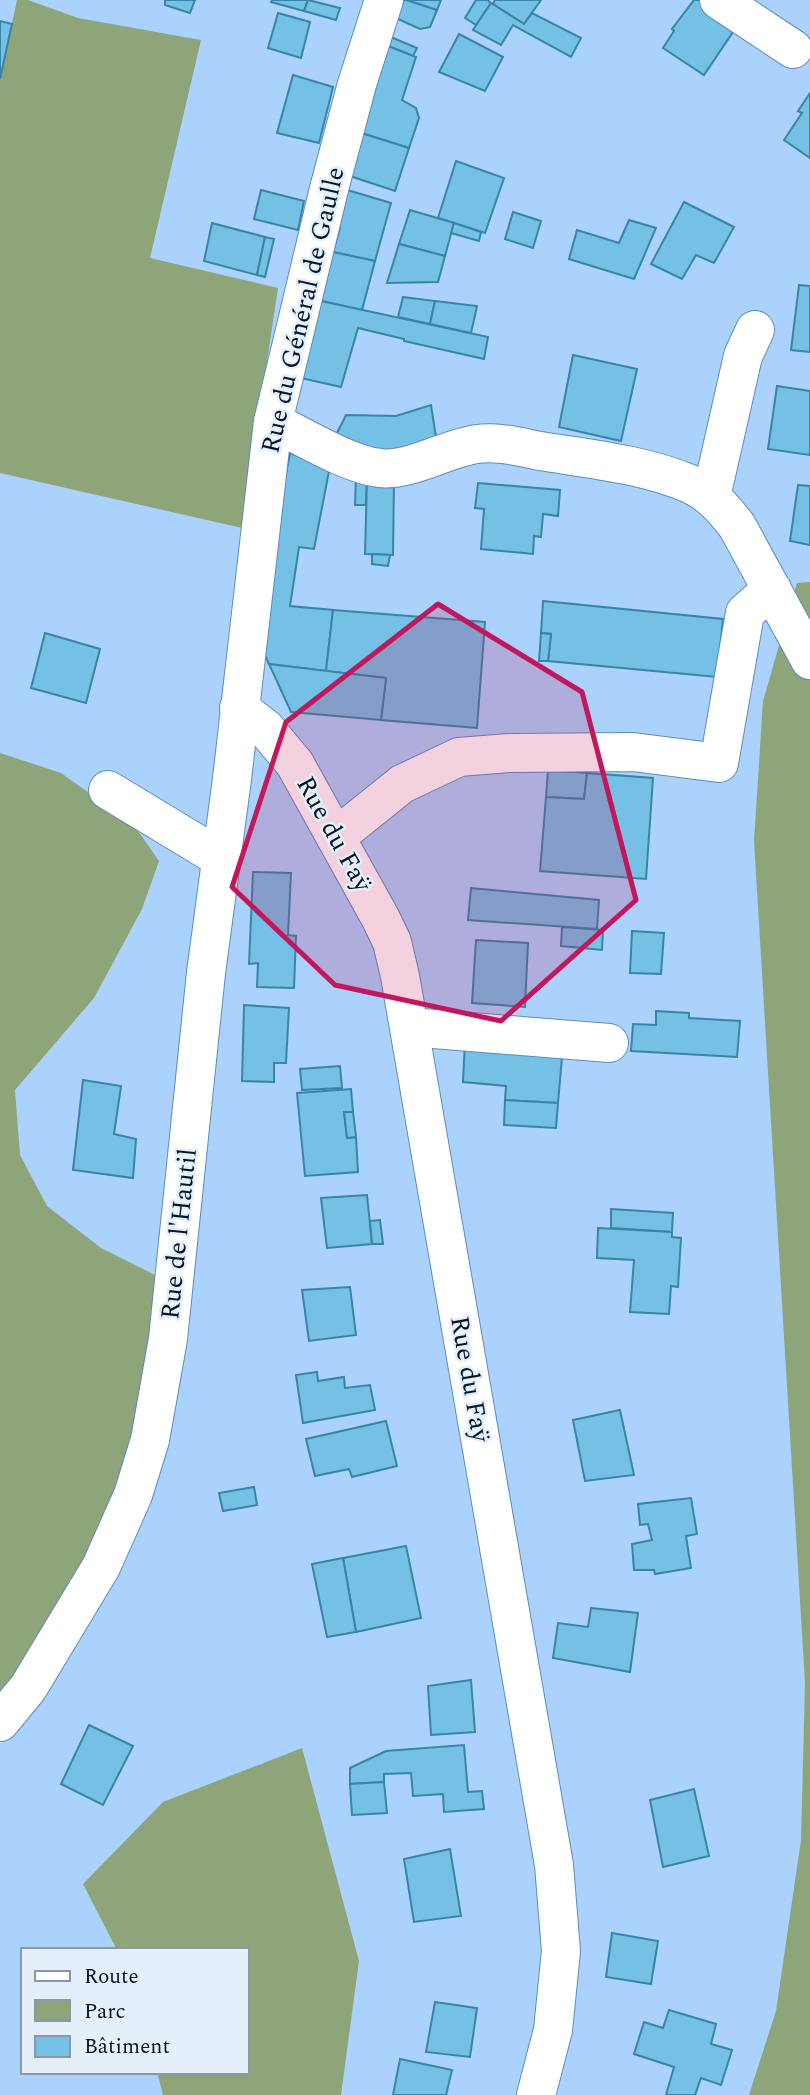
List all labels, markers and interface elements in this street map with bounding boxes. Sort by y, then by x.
street label: Rue du Général de Gaulle [251,163,355,457]
street label: Rue du Faÿ [286,769,383,901]
street label: Rue de l'Hautil [150,1146,208,1322]
street label: Rue du Faÿ [439,1313,501,1446]
legend [21,1948,248,2074]
text: Route [84,1961,139,1993]
text: Parc [84,1996,126,2028]
text: Bâtiment [84,2031,170,2063]

